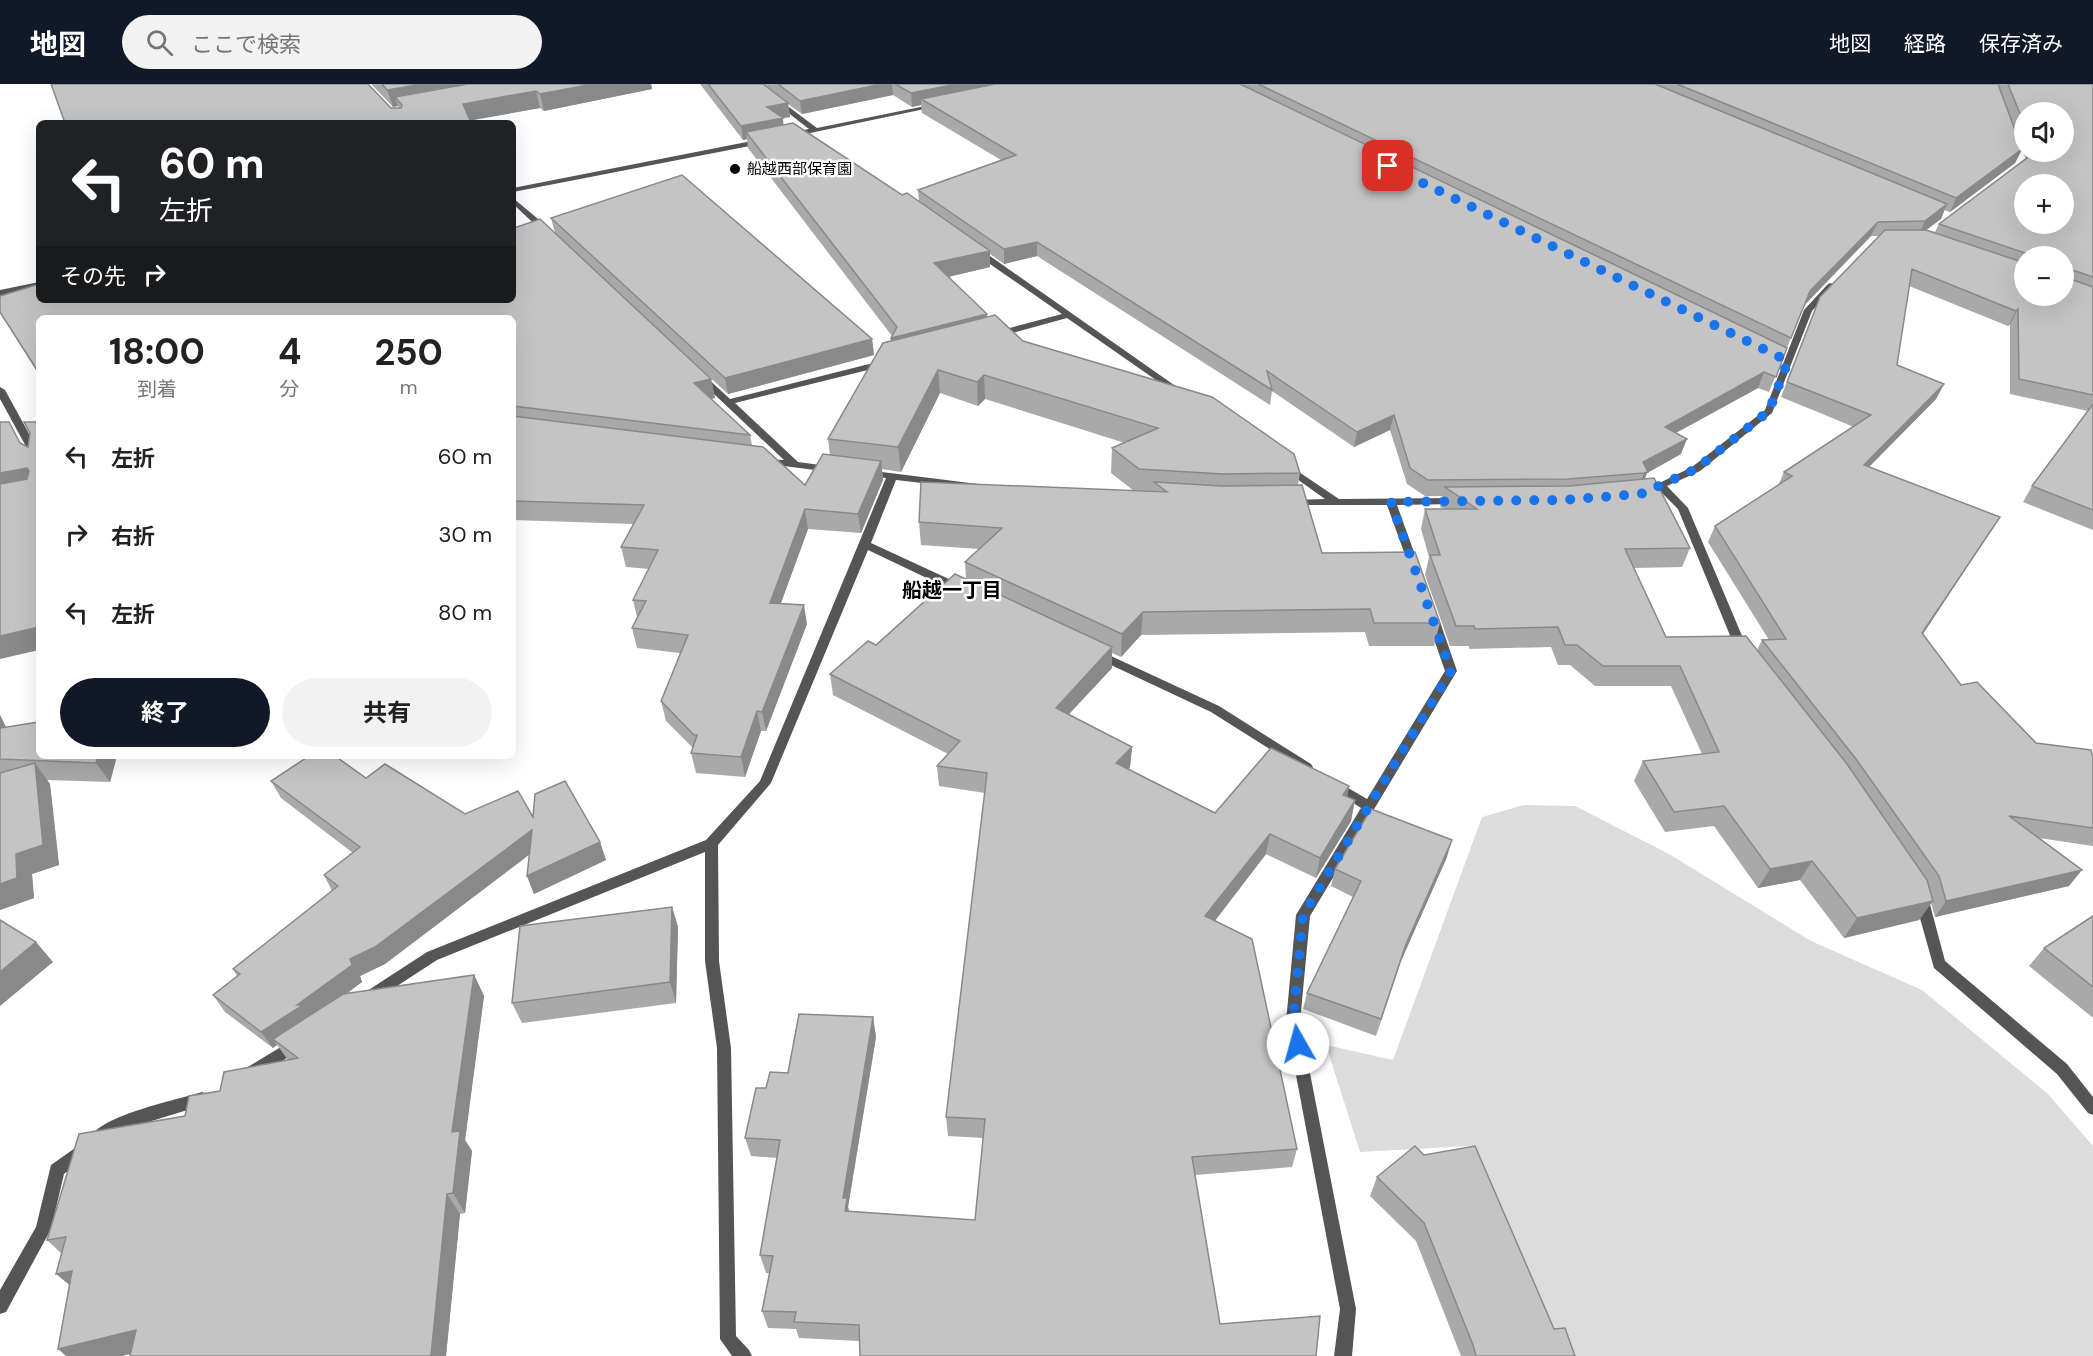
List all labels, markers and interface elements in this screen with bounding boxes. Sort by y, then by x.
search box [122,15,542,69]
text: 地図 [30,26,86,63]
icon: search [143,26,176,59]
text: ここで検索 [191,30,301,59]
text: 地図 [1829,30,1871,58]
text: 経路 [1904,30,1946,58]
text: 保存済み [1979,30,2063,58]
map controls [2014,102,2074,306]
button: sound [2014,102,2074,162]
text: 60 m [159,136,265,191]
pin [1362,140,1413,191]
icon: left [60,144,138,222]
icon: arrive [1371,149,1404,182]
place label: 船越西部保育園 [747,159,852,179]
marker: 船越西部保育園 [728,162,742,176]
button: + [2014,174,2074,234]
text: 左折 [159,193,213,228]
button: − [2014,246,2074,306]
icon: right [138,258,171,291]
text: その先 [60,262,126,291]
text: 18:00 [109,328,205,375]
text: 4 [278,328,301,375]
text: 250 [374,329,443,376]
text: m [400,374,418,400]
text: 到着 [137,376,177,402]
text: 分 [280,376,300,402]
icon: left [60,440,93,473]
text: 60 m [438,442,492,471]
text: 左折 [111,444,155,473]
icon: right [60,518,93,551]
text: 30 m [438,520,492,549]
text: 右折 [111,522,155,551]
district label: 船越一丁目 [902,577,1002,603]
icon: left [60,596,93,629]
text: 80 m [438,598,492,627]
text: 左折 [111,600,155,629]
button: 終了 [60,678,270,747]
button: 共有 [282,678,492,747]
position arrow [1266,1012,1330,1076]

